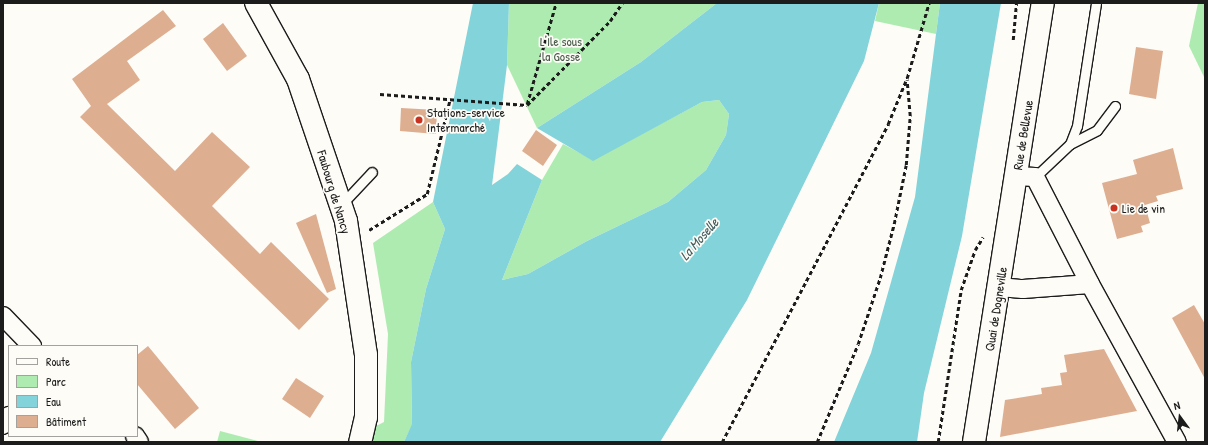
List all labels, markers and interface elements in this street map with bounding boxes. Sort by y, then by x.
park label: L'Ile sous la Gosse [540,34,582,65]
street label: Rue de Bellevue [1010,99,1036,171]
place label: Stations-service Intermarché [427,105,505,136]
marker: Stations-service Intermarché [414,115,424,125]
street label: Faubourg de Nancy [314,148,354,236]
place label: Lie de vin [1122,200,1165,216]
marker: Lie de vin [1109,203,1119,213]
water label: La Moselle [676,214,722,264]
street label: Quai de Dogneville [982,266,1010,352]
legend [8,345,138,437]
text: Route [46,353,70,370]
text: Parc [46,373,66,390]
text: Eau [46,393,61,410]
north arrow [1160,397,1200,437]
text: N [1172,398,1182,413]
text: Bâtiment [46,413,86,430]

